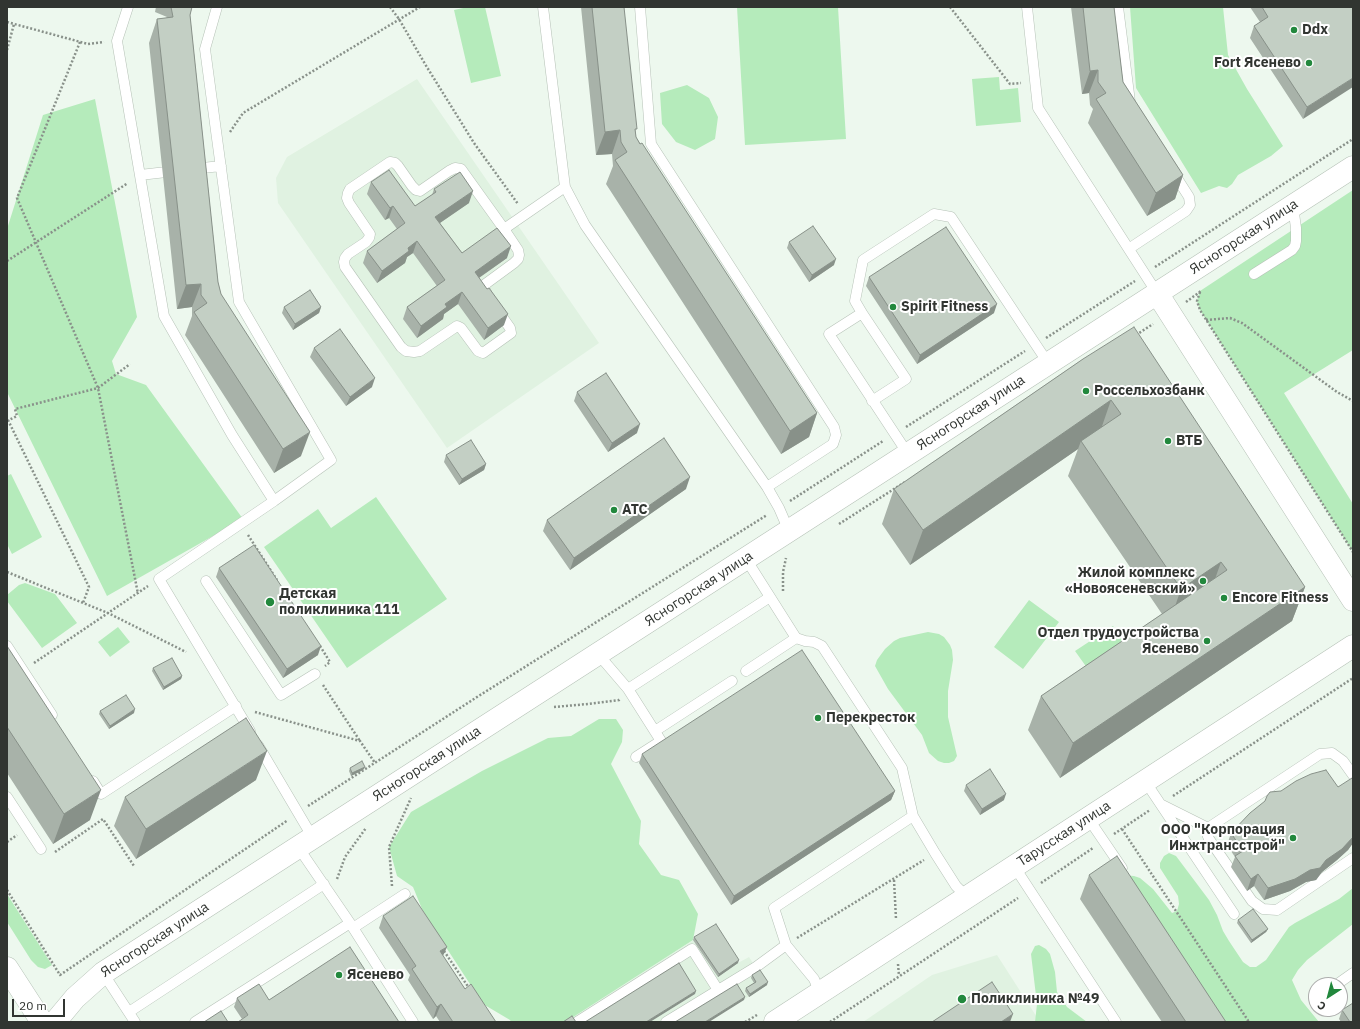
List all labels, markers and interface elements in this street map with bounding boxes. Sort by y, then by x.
place label: Ddx [1302,22,1328,38]
marker: Ddx [1289,25,1299,35]
place label: Fort Ясенево [1214,55,1301,71]
marker: Fort Ясенево [1304,58,1314,68]
street label: Ясногорская улица [1187,196,1301,278]
place label: Spirit Fitness [901,299,988,315]
marker: Spirit Fitness [888,302,898,312]
street label: Ясногорская улица [914,372,1028,454]
place label: Россельхозбанк [1094,383,1205,399]
marker: Россельхозбанк [1081,386,1091,396]
place label: ВТБ [1176,433,1202,449]
marker: ВТБ [1163,436,1173,446]
place label: АТС [622,502,648,518]
marker: АТС [609,505,619,515]
street label: Ясногорская улица [642,548,756,630]
place label: Жилой комплекс «Новоясеневский» [1065,565,1195,598]
marker: Жилой комплекс «Новоясеневский» [1198,576,1208,586]
place label: Детская поликлиника 111 [279,586,399,618]
place label: Encore Fitness [1232,590,1328,606]
marker: Encore Fitness [1219,593,1229,603]
marker: Детская поликлиника 111 [264,596,276,608]
place label: Отдел трудоустройства Ясенево [1038,625,1199,658]
marker: Отдел трудоустройства Ясенево [1202,636,1212,646]
place label: Перекресток [826,710,915,726]
marker: Перекресток [813,713,823,723]
street label: Ясногорская улица [370,723,484,805]
street label: Тарусская улица [1014,798,1114,870]
place label: ООО "Корпорация Инжтрансстрой" [1161,822,1285,854]
marker: ООО "Корпорация Инжтрансстрой" [1288,833,1298,843]
street label: Ясногорская улица [98,899,212,981]
place label: Ясенево [347,967,404,983]
marker: Ясенево [334,970,344,980]
north arrow [1308,977,1348,1017]
scale bar [14,991,67,1017]
place label: Поликлиника №49 [971,991,1099,1007]
marker: Поликлиника №49 [956,993,968,1005]
text: 20 m [19,998,47,1013]
text: С [1315,998,1329,1014]

